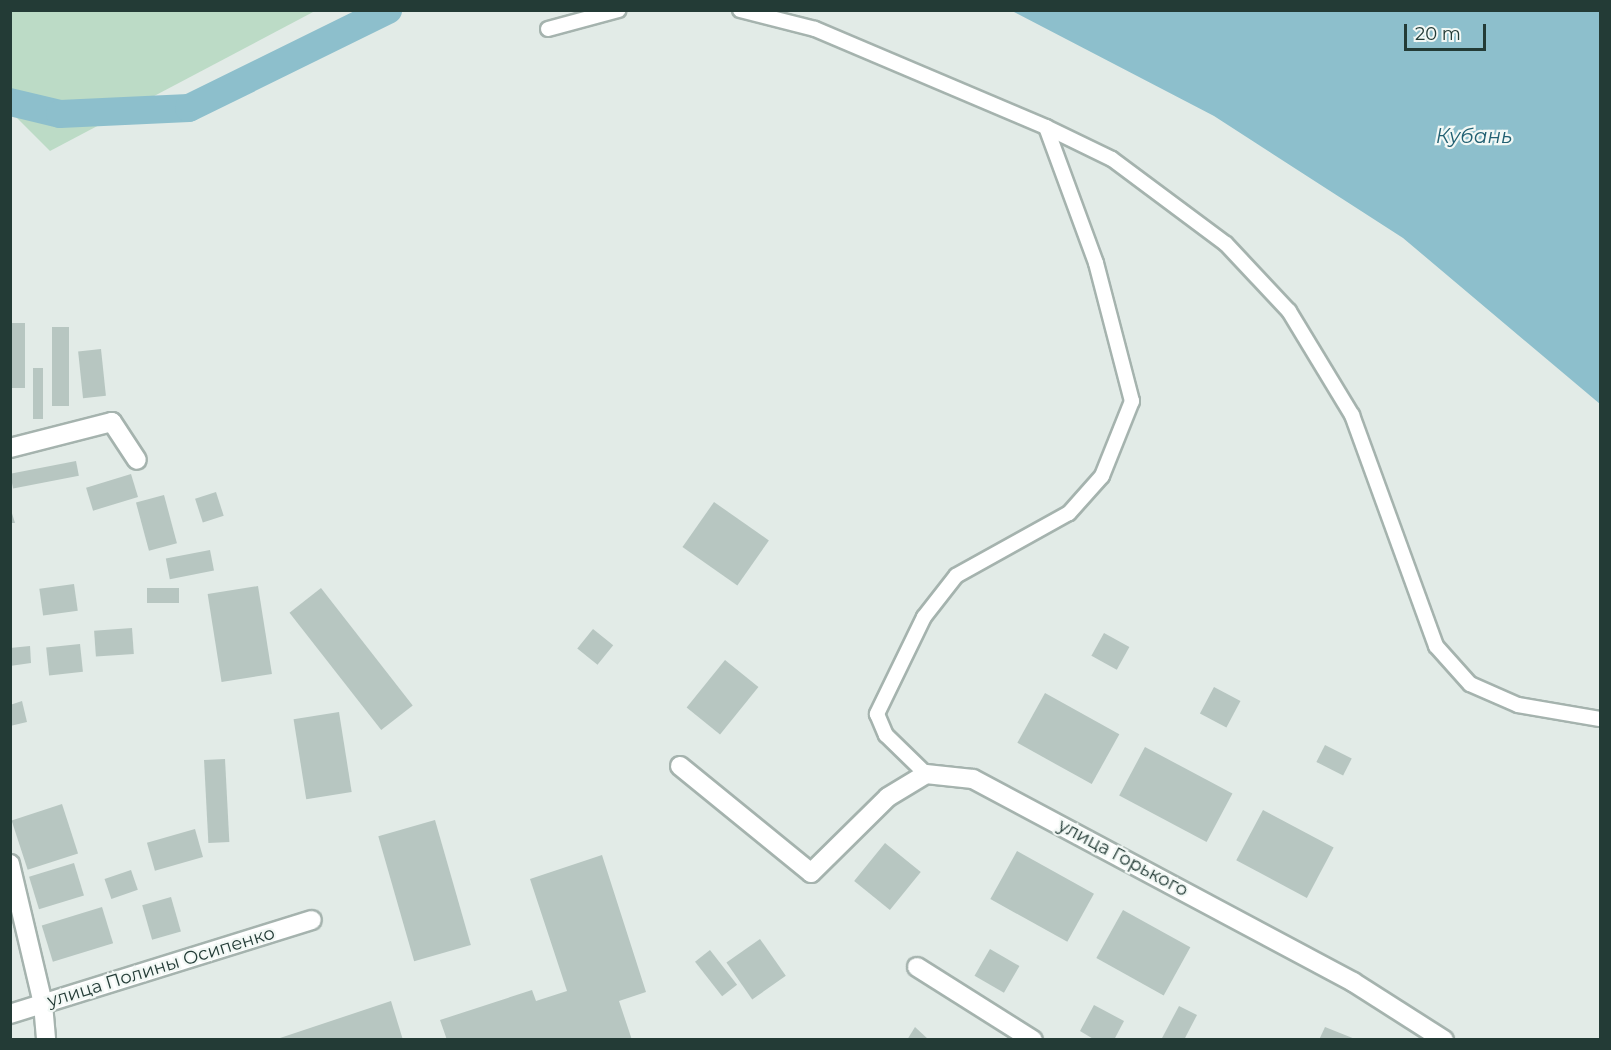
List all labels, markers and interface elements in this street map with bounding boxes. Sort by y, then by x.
scale bar [1407,12,1490,50]
text: 20 m [1415,23,1461,45]
water label: Кубань [1436,124,1512,148]
street label: улица Горького [1054,815,1192,901]
street label: улица Полины Осипенко [45,922,277,1012]

